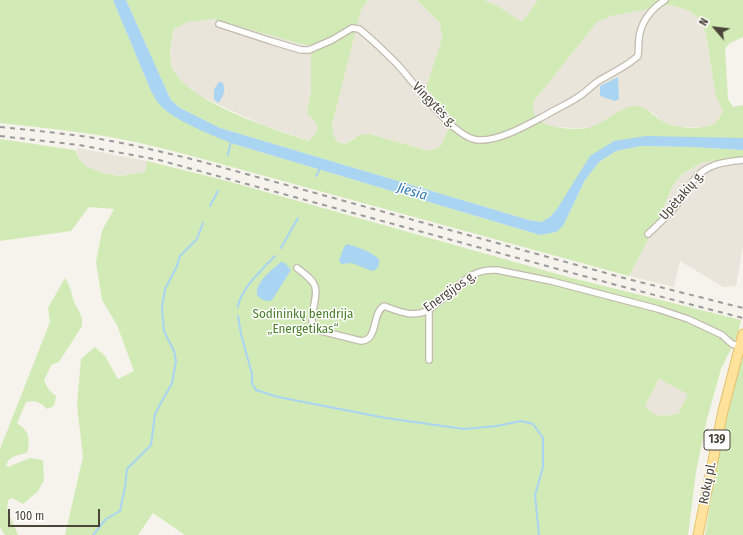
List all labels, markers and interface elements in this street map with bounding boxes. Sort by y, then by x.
north arrow [695,8,735,48]
text: N [697,16,711,28]
street label: Vingytės g. [409,79,459,131]
street label: Upėtakių g. [657,168,707,224]
water label: Jiesia [395,180,429,204]
street label: Energijos g. [421,268,479,316]
park label: Sodininkų bendrija „Energetikas“ [253,306,353,337]
road number: 139 [704,430,730,450]
street label: Rokų pl. [696,461,720,505]
scale bar [10,501,102,527]
text: 100 m [15,509,44,523]

